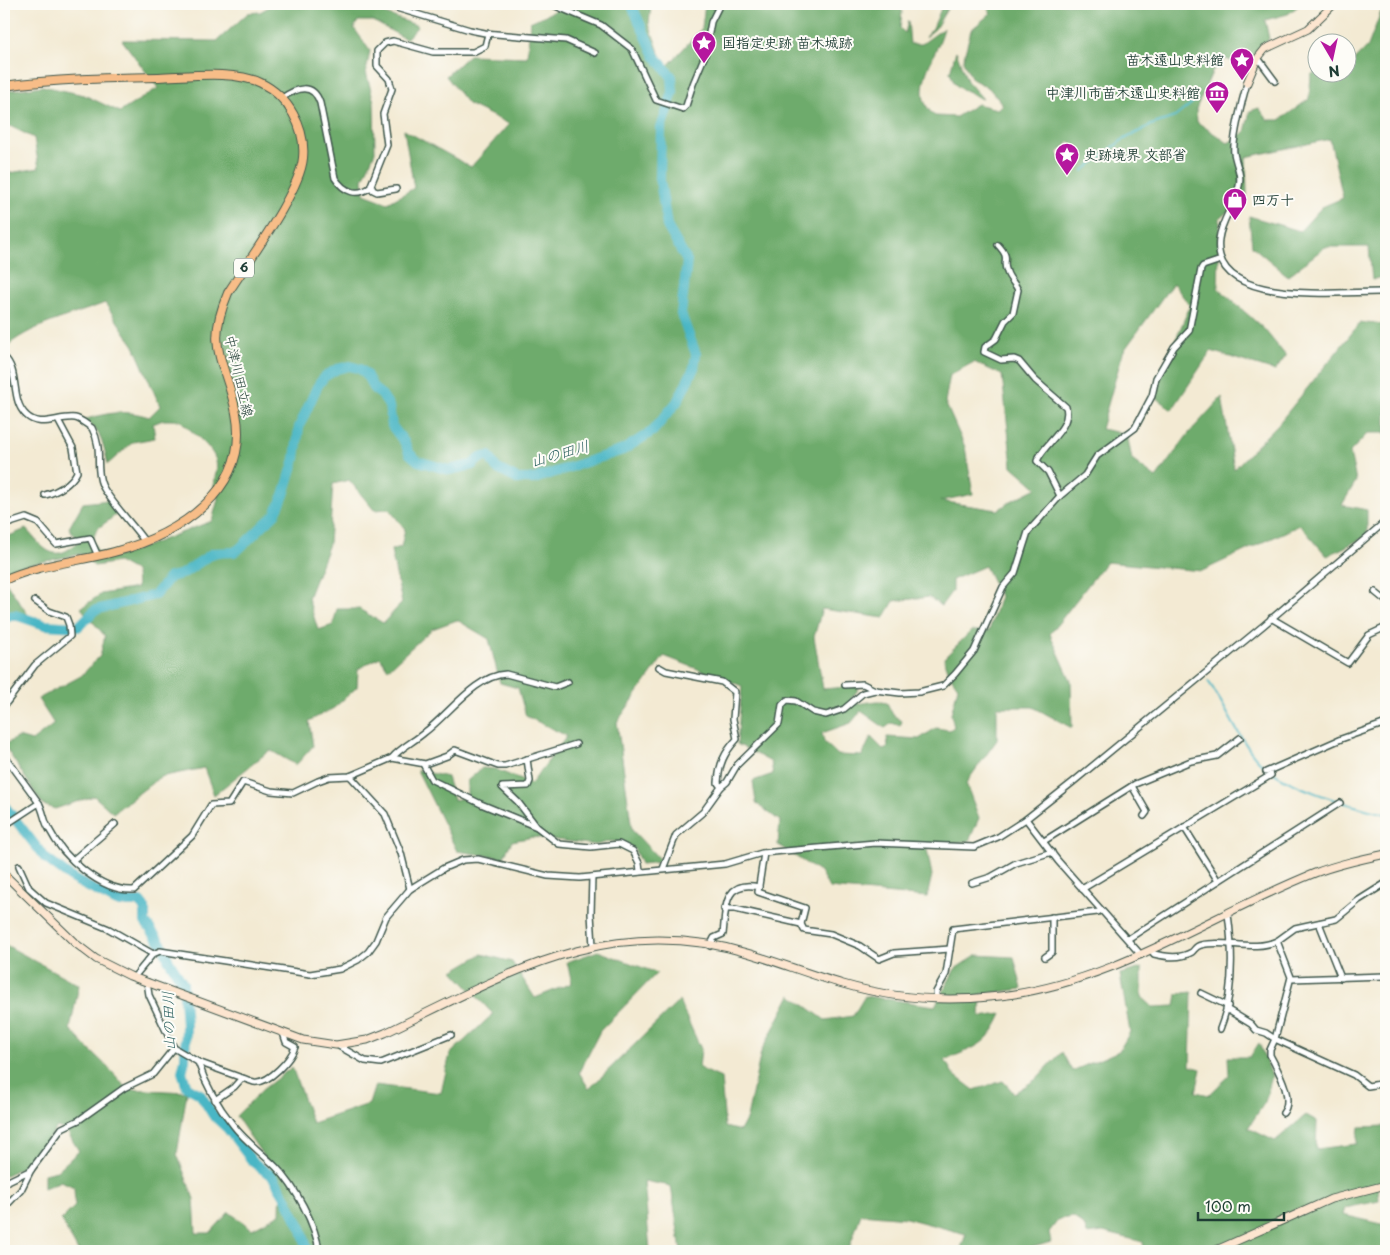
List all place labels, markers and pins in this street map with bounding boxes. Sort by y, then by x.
place icon: 国指定史跡 苗木城跡 [691,30,717,64]
place label: 国指定史跡 苗木城跡 [722,32,853,53]
place icon: 苗木遠山史料館 [1229,47,1255,81]
place label: 苗木遠山史料館 [1126,49,1224,70]
museum icon: 中津川市苗木遠山史料館 [1204,80,1230,114]
place label: 中津川市苗木遠山史料館 [1046,82,1200,103]
place icon: 史跡境界 文部省 [1054,142,1080,176]
place label: 史跡境界 文部省 [1084,144,1187,165]
shop icon: 四万十 [1222,187,1248,221]
place label: 四万十 [1252,189,1294,210]

